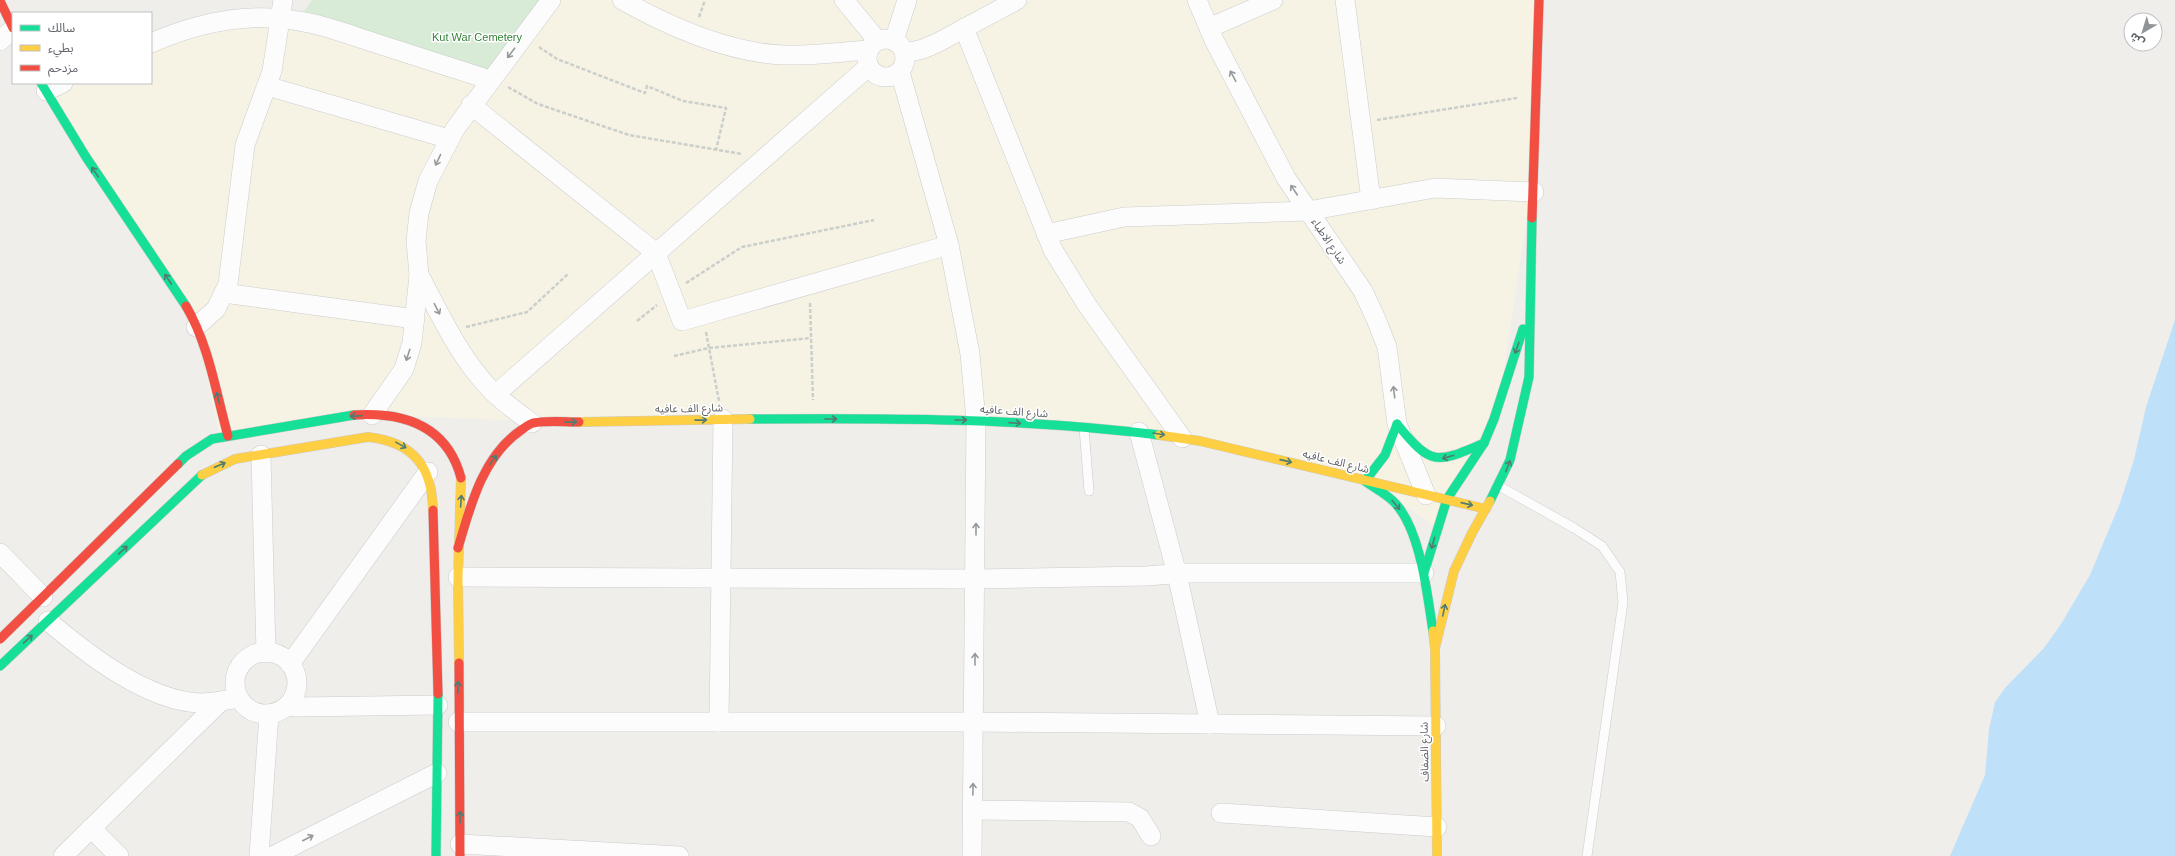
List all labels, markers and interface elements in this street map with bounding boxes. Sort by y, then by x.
legend [12,12,152,84]
north arrow [2123,12,2163,52]
text: سالك [48,21,75,35]
text: ش [2127,30,2147,49]
park label: Kut War Cemetery [432,31,523,43]
text: بطيء [48,41,74,58]
one-way arrow [506,48,515,59]
text: مزدحم [48,61,78,77]
one-way arrow [1228,70,1236,82]
one-way arrow [434,153,441,165]
one-way arrow [91,167,99,178]
one-way arrow [1290,185,1298,196]
street label: شارع الاطباء [1308,216,1349,268]
one-way arrow [164,274,173,285]
one-way arrow [434,303,441,315]
one-way arrow [1513,341,1520,354]
one-way arrow [404,348,412,360]
one-way arrow [1390,386,1397,399]
one-way arrow [214,392,221,405]
street label: شارع الف عافيه [655,401,724,417]
street label: شارع الف عافيه [979,403,1049,421]
one-way arrow [350,412,363,419]
one-way arrow [824,415,837,423]
one-way arrow [694,416,707,423]
one-way arrow [954,416,967,424]
one-way arrow [564,418,577,426]
one-way arrow [1008,419,1021,426]
one-way arrow [1152,430,1165,438]
one-way arrow [395,442,407,449]
street label: شارع الف عافيه [1301,447,1371,477]
one-way arrow [1441,454,1454,461]
one-way arrow [489,455,497,466]
one-way arrow [1279,457,1292,465]
one-way arrow [214,461,226,468]
one-way arrow [1504,461,1512,473]
one-way arrow [457,495,464,508]
one-way arrow [1391,500,1400,510]
one-way arrow [1460,501,1473,508]
one-way arrow [972,523,979,536]
one-way arrow [1428,536,1436,549]
one-way arrow [118,545,128,555]
one-way arrow [1440,604,1448,617]
one-way arrow [23,635,33,644]
one-way arrow [971,653,978,666]
one-way arrow [454,681,462,694]
street label: شارع الضفاف [1417,722,1433,782]
one-way arrow [969,783,977,796]
one-way arrow [456,811,464,824]
one-way arrow [302,834,314,842]

